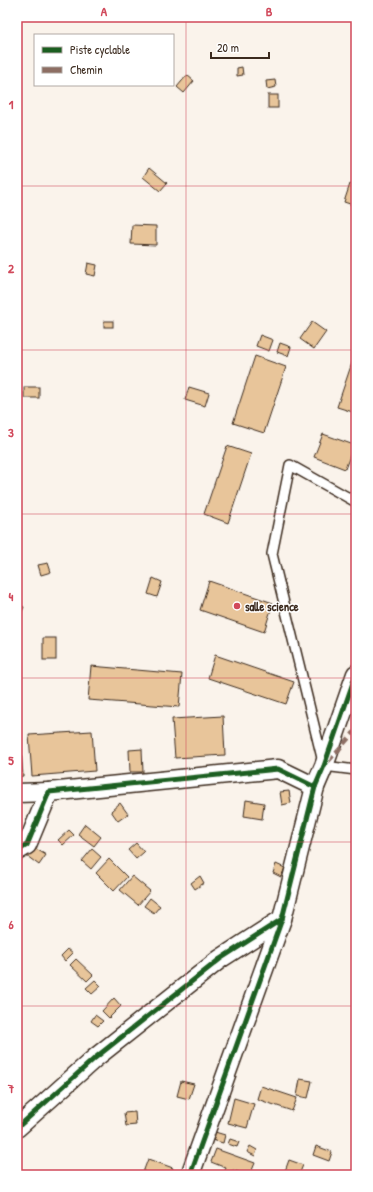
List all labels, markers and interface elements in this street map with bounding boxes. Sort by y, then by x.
text: A [101,2,108,20]
text: B [266,2,273,20]
legend [34,34,174,86]
scale bar [211,34,269,60]
text: 20 m [217,39,239,56]
text: Piste cyclable [70,41,130,58]
text: Chemin [70,61,103,78]
text: 1 [9,95,14,113]
text: 2 [8,259,15,277]
text: 3 [8,423,14,441]
text: 4 [9,587,14,605]
place label: salle science [245,598,299,615]
marker: salle science [232,601,242,611]
text: 5 [8,751,14,769]
text: 6 [8,915,14,933]
text: 7 [7,1079,15,1097]

